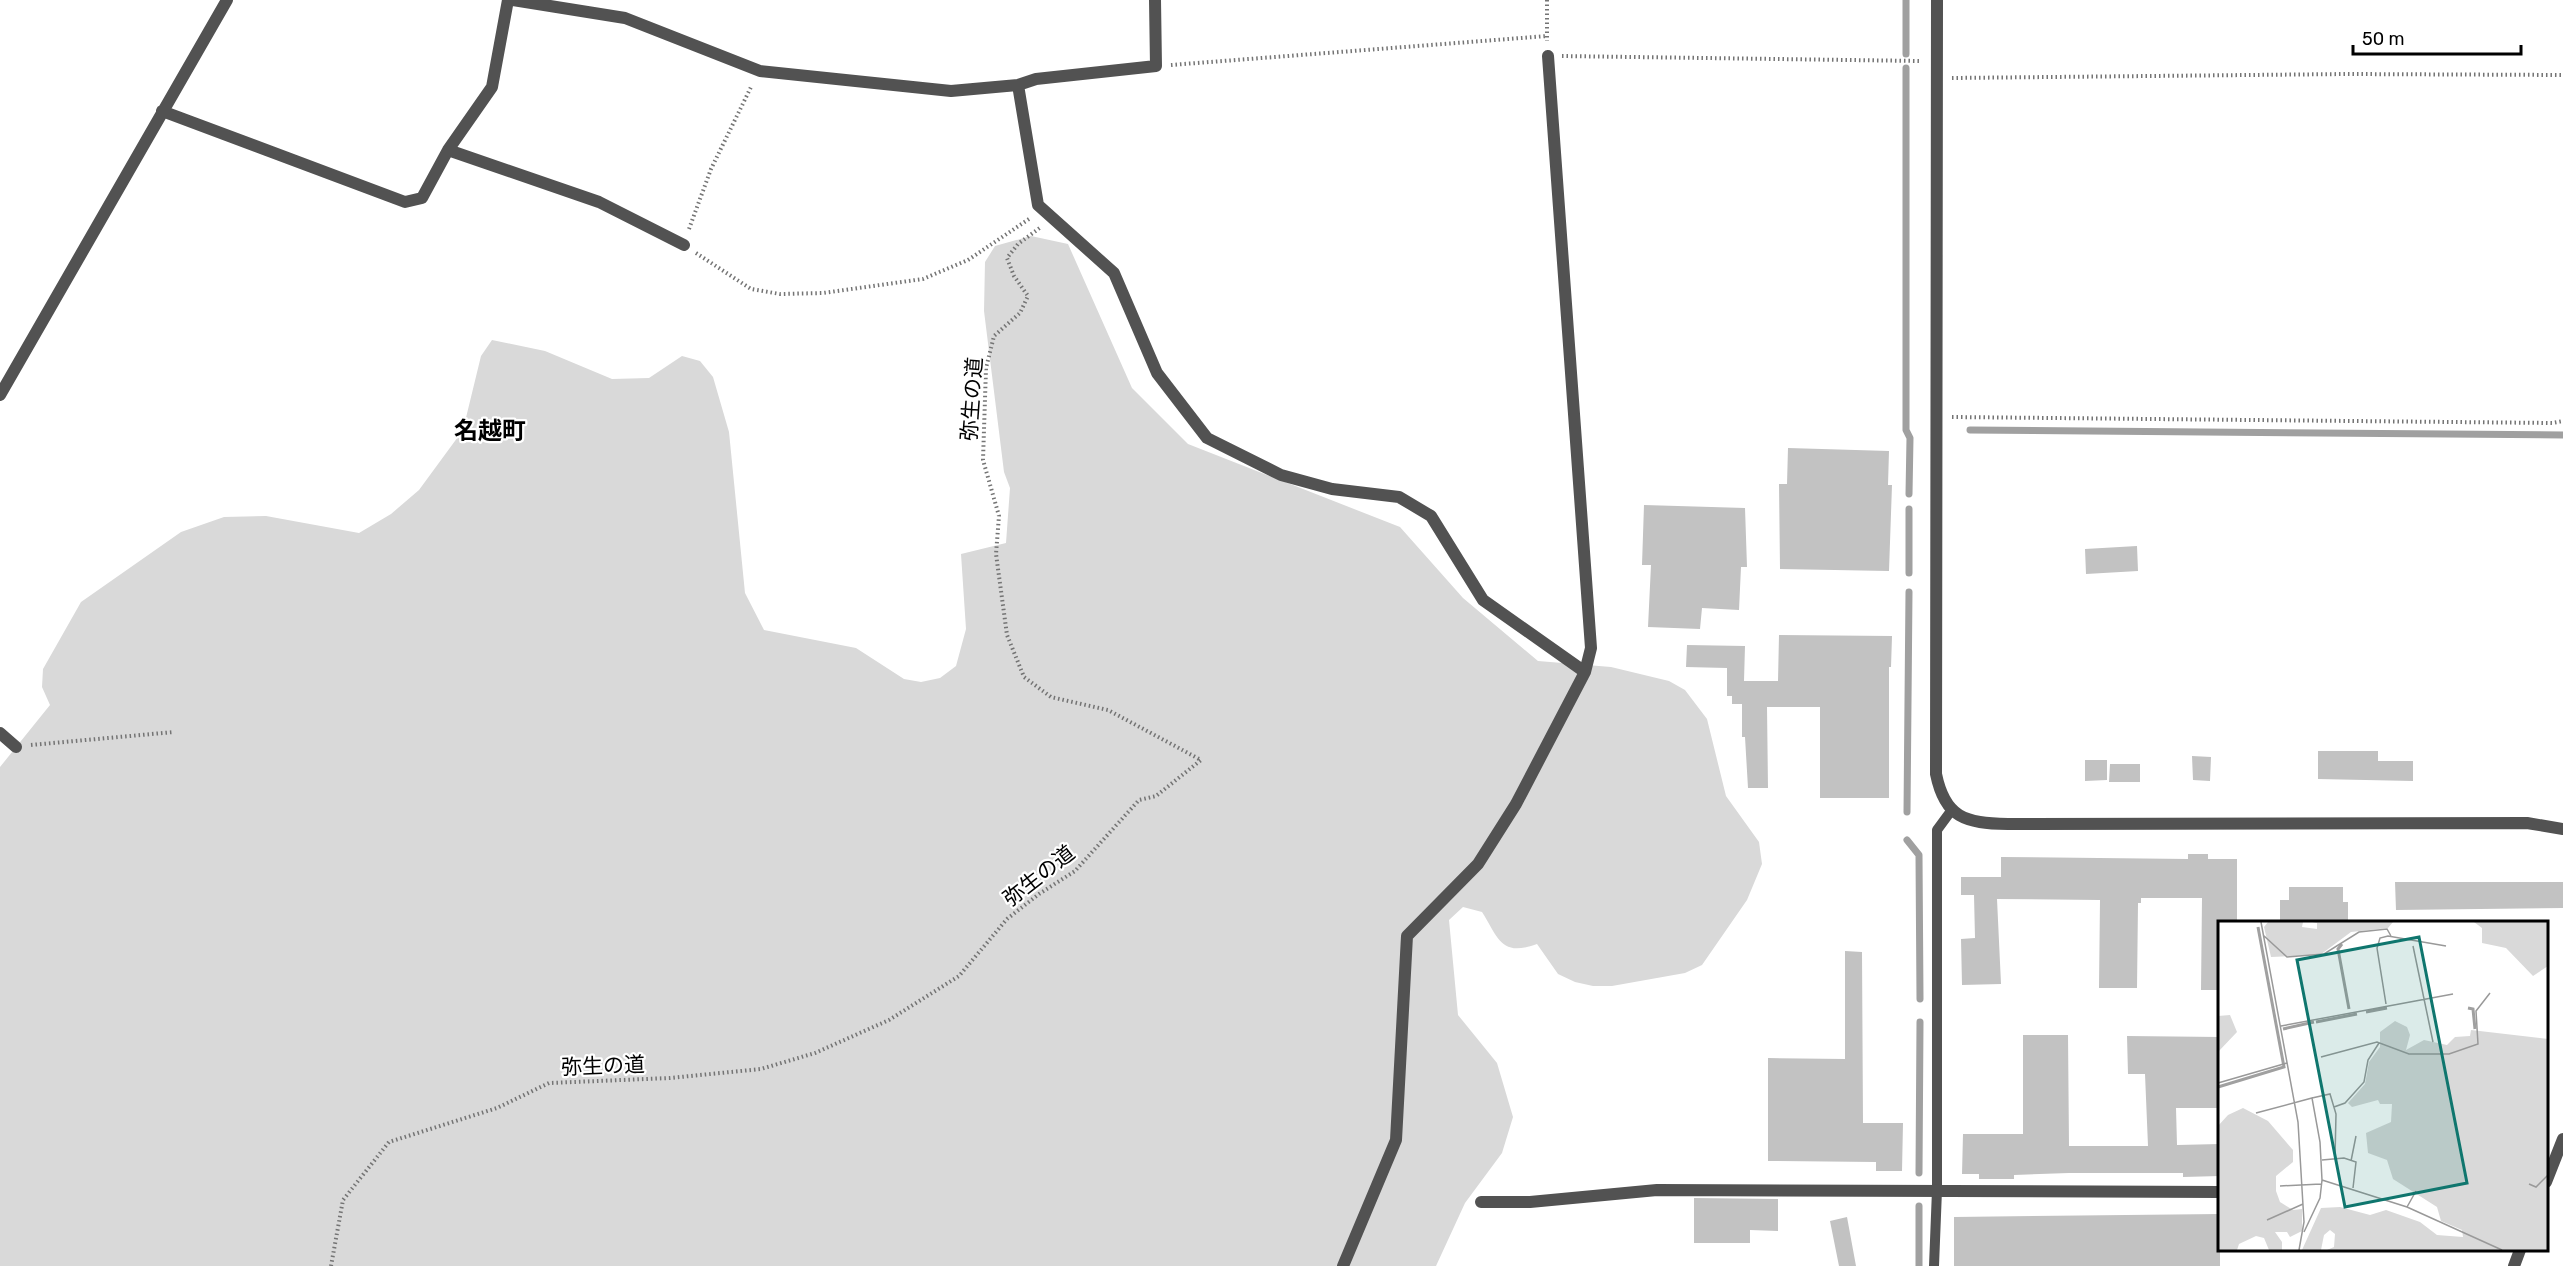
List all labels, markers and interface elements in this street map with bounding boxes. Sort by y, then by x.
scale bar [2353,18,2521,56]
text: 50 m [2362,28,2405,50]
street label: 弥生の道 [956,356,987,442]
district label: 名越町 [454,417,526,445]
street label: 弥生の道 [998,840,1079,911]
inset map [2218,921,2548,1251]
street label: 弥生の道 [561,1052,645,1079]

